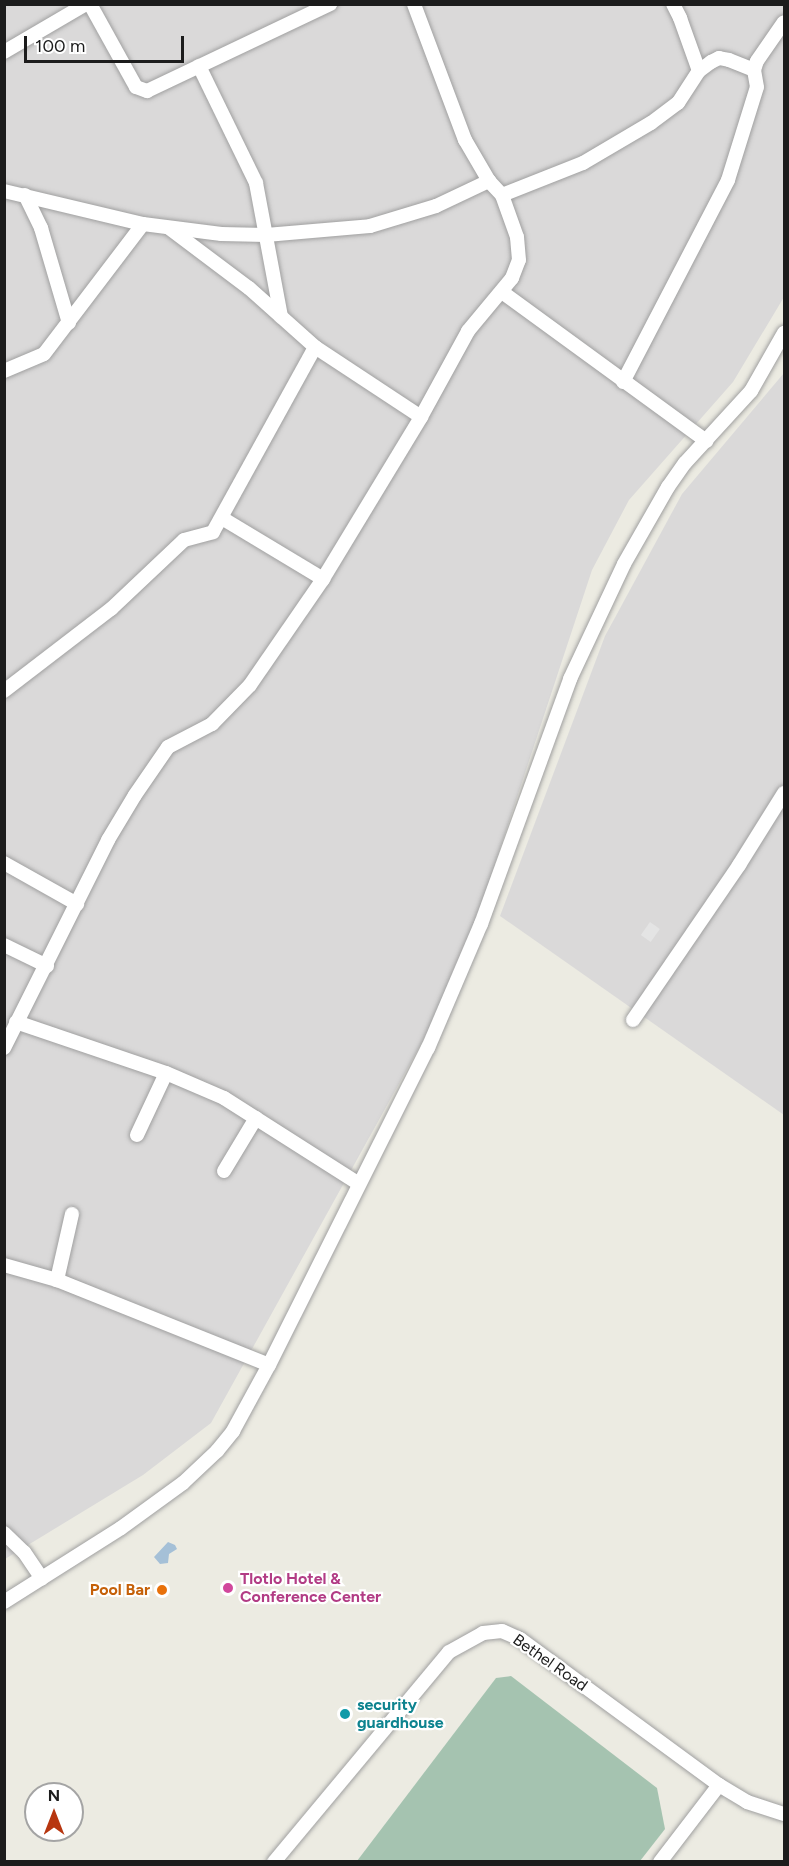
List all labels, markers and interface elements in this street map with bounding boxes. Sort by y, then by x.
scale bar [27,24,188,62]
text: 100 m [35,35,85,57]
place label: Tlotlo Hotel & Conference Center [240,1569,381,1607]
place label: Pool Bar [90,1580,150,1600]
marker: Tlotlo Hotel & Conference Center [221,1581,235,1595]
marker: Pool Bar [155,1583,169,1597]
street label: Bethel Road [509,1630,591,1696]
place label: security guardhouse [357,1695,444,1733]
marker: security guardhouse [338,1707,352,1721]
north arrow [24,1782,84,1842]
text: N [48,1786,60,1805]

